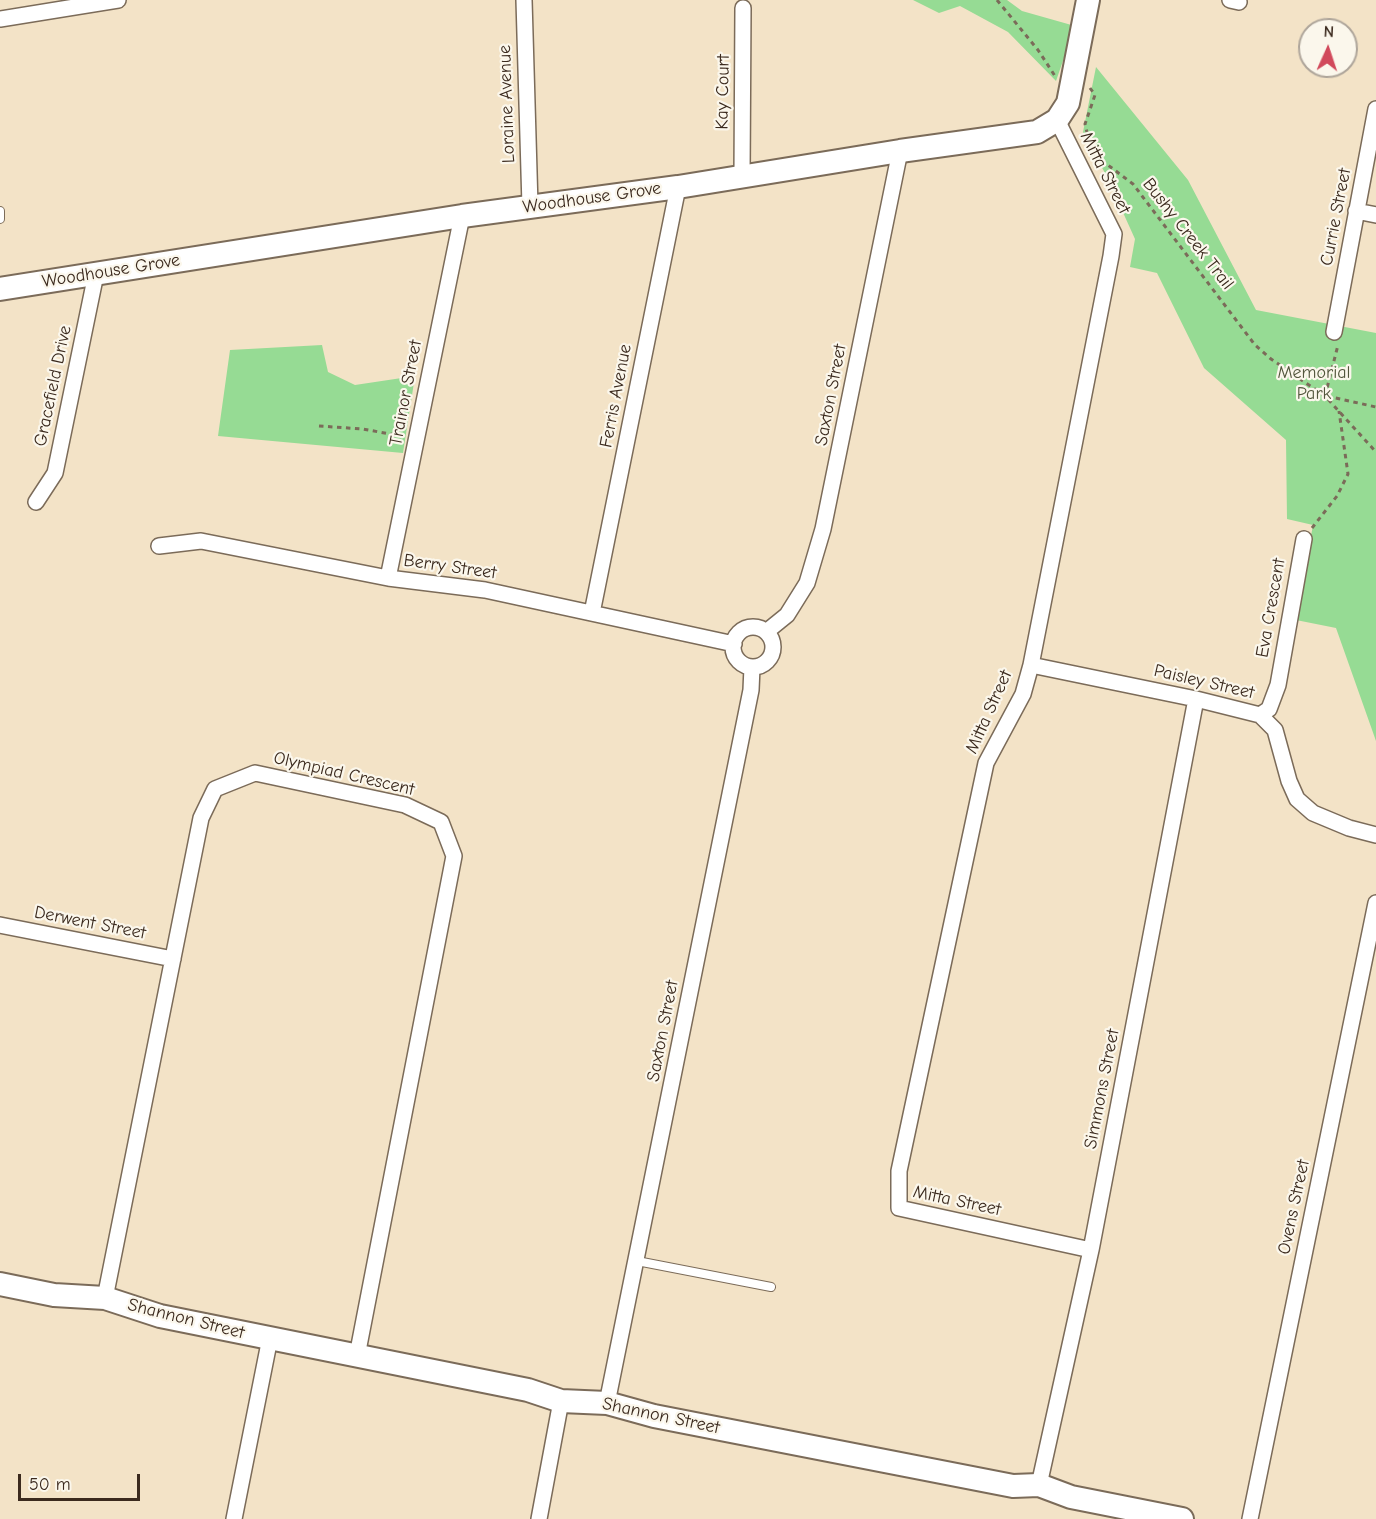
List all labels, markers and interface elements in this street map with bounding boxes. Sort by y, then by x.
north arrow [1298,18,1358,78]
text: N [1323,23,1335,41]
street label: Loraine Avenue [494,45,520,163]
street label: Kay Court [712,54,734,130]
street label: Mitta Street [1075,128,1135,218]
street label: Currie Street [1316,166,1356,268]
street label: Bushy Creek Trail [1138,174,1238,294]
street label: Woodhouse Grove [521,178,663,218]
street label: Woodhouse Grove [40,249,182,293]
street label: Gracefield Drive [30,324,76,448]
street label: Trainor Street [385,338,427,448]
street label: Ferris Avenue [595,342,637,450]
street label: Saxton Street [811,342,851,448]
park label: Memorial Park [1278,362,1350,404]
street label: Berry Street [402,550,498,584]
street label: Eva Crescent [1252,557,1290,659]
street label: Paisley Street [1152,660,1256,704]
street label: Mitta Street [961,667,1017,757]
street label: Olympiad Crescent [271,747,417,801]
street label: Derwent Street [32,902,148,944]
street label: Saxton Street [643,978,683,1084]
street label: Simmons Street [1080,1027,1124,1151]
street label: Ovens Street [1273,1158,1315,1256]
street label: Mitta Street [911,1181,1003,1221]
street label: Shannon Street [125,1294,247,1344]
street label: Shannon Street [600,1393,722,1439]
scale bar [21,1462,142,1500]
text: 50 m [29,1474,71,1495]

